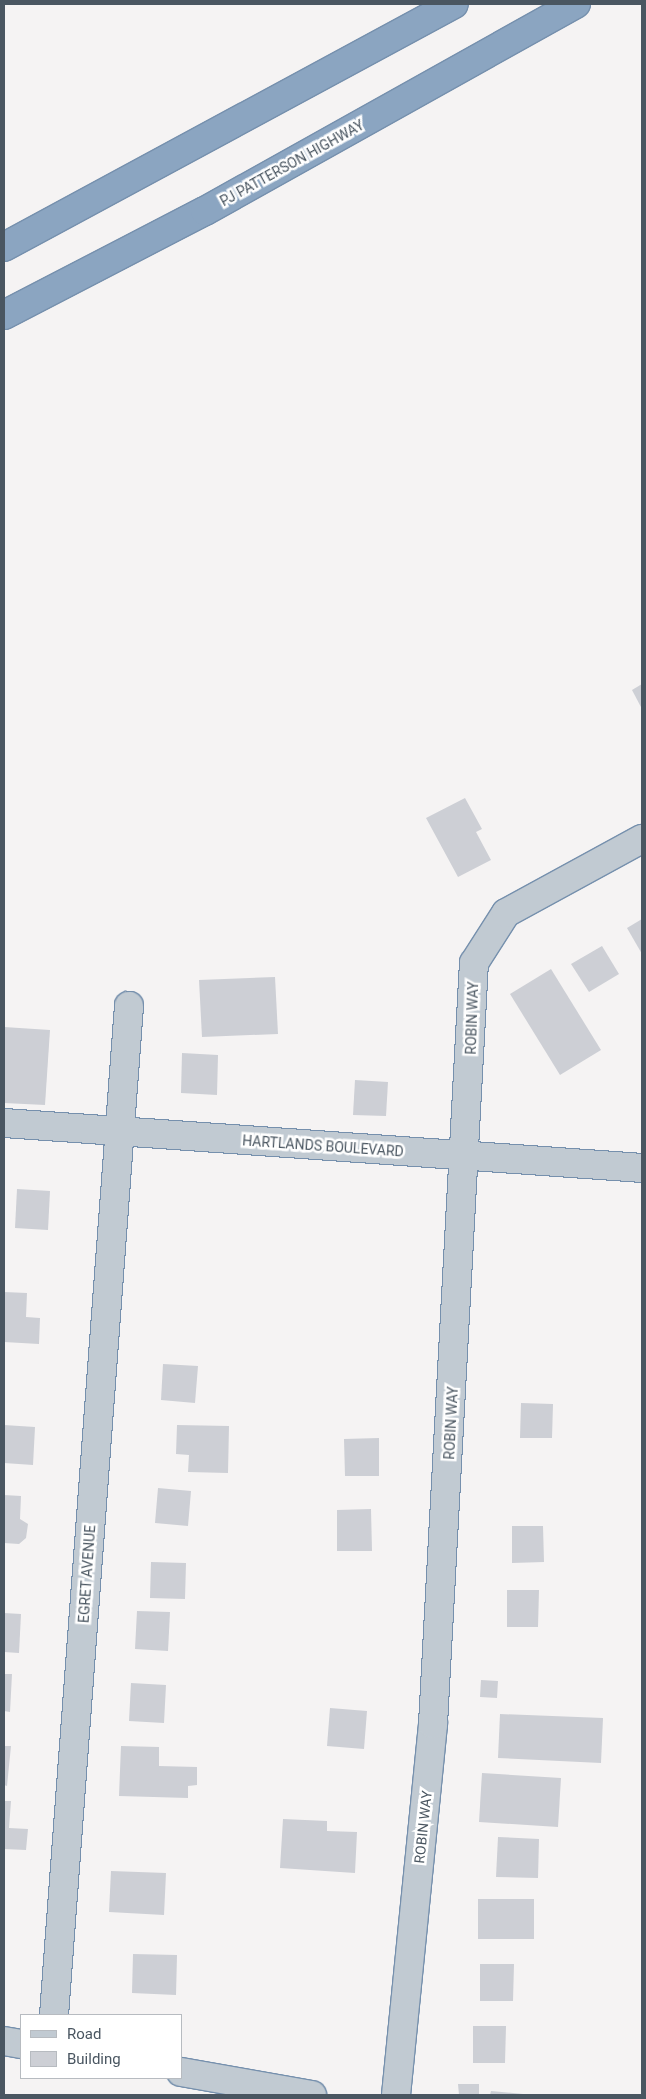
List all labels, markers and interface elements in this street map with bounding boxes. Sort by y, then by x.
street label: PJ PATTERSON HIGHWAY [217,116,367,210]
street label: ROBIN WAY [462,981,482,1055]
street label: HARTLANDS BOULEVARD [242,1132,404,1160]
street label: ROBIN WAY [441,1386,461,1460]
street label: EGRET AVENUE [75,1524,99,1624]
street label: ROBIN WAY [411,1790,435,1864]
legend [20,2014,182,2079]
text: Road [67,2025,101,2043]
text: Building [67,2050,121,2068]

